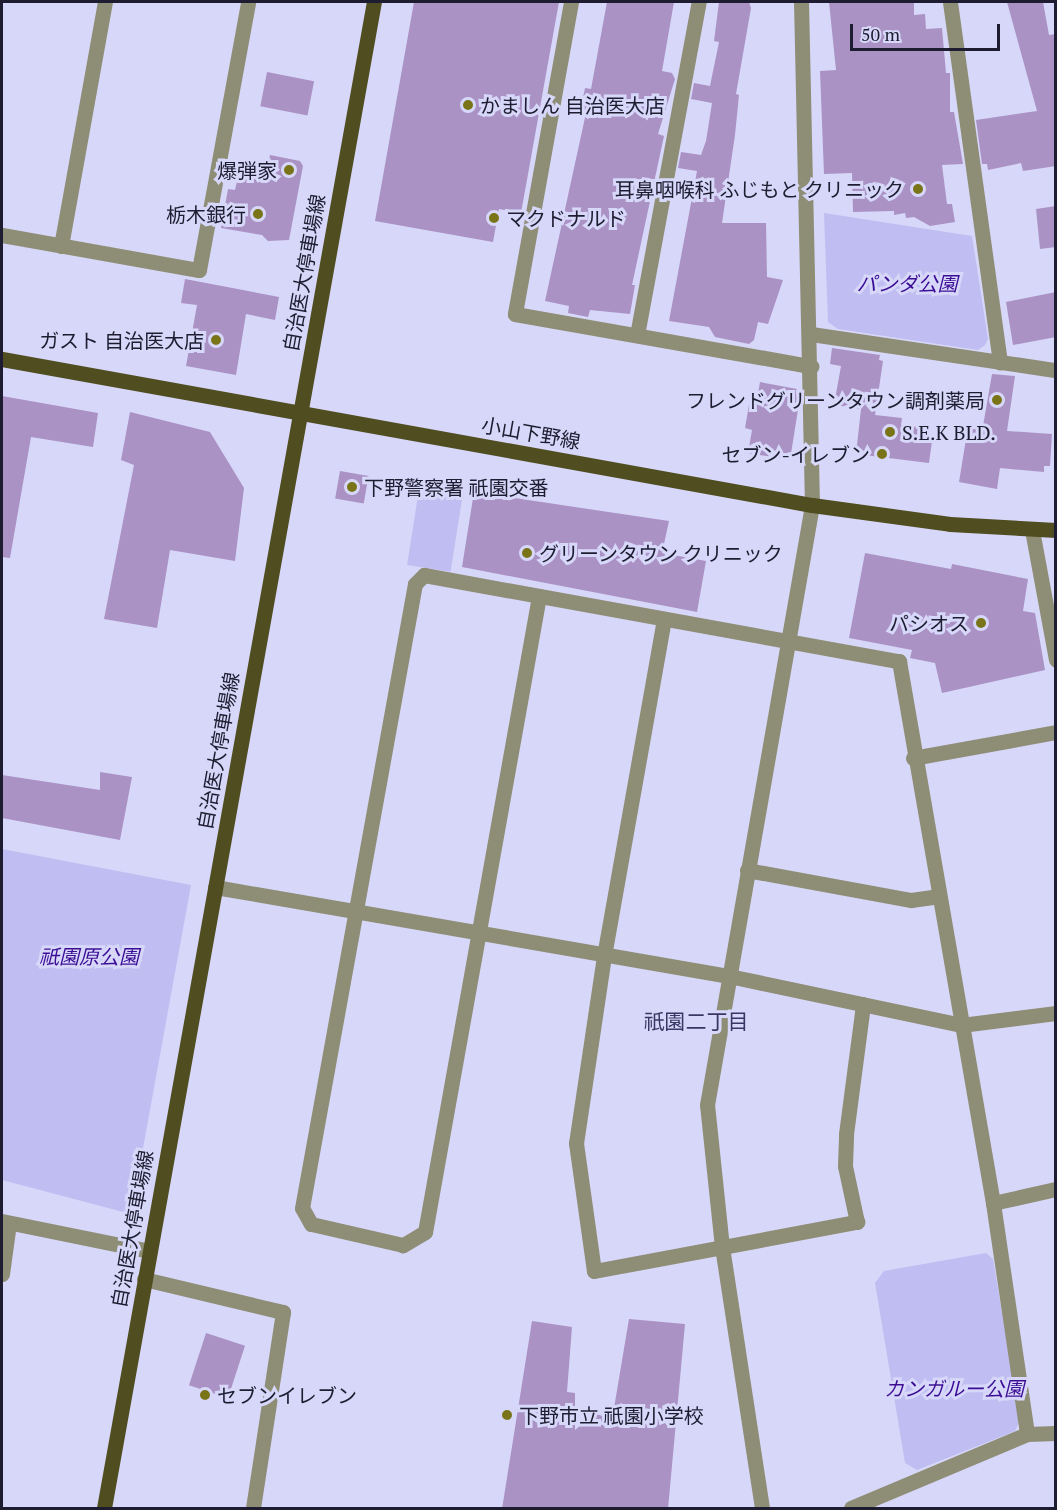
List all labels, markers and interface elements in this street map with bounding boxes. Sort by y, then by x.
scale bar [853,12,1003,50]
text: 50 m [861,22,900,46]
place label: かましん 自治医大店 [480,93,665,117]
marker: かましん 自治医大店 [461,98,475,112]
place label: 爆弾家 [217,158,277,182]
marker: 爆弾家 [282,163,296,177]
place label: 耳鼻咽喉科 ふじもと クリニック [614,177,904,201]
marker: 耳鼻咽喉科 ふじもと クリニック [909,180,927,198]
street label: 自治医大停車場線 [278,192,330,354]
place label: 栃木銀行 [166,202,246,226]
place label: マクドナルド [506,206,626,230]
marker: 栃木銀行 [251,207,265,221]
marker: マクドナルド [487,211,501,225]
park label: パンダ公園 [857,271,957,295]
place label: ガスト 自治医大店 [39,328,204,352]
marker: ガスト 自治医大店 [209,333,223,347]
place label: フレンドグリーンタウン調剤薬局 [685,388,985,412]
marker: フレンドグリーンタウン調剤薬局 [990,393,1004,407]
street label: 小山下野線 [480,412,582,454]
place label: S.E.K BLD. [902,420,996,444]
marker: S.E.K BLD. [883,425,897,439]
place label: セブン-イレブン [722,442,870,466]
marker: セブン-イレブン [875,447,889,461]
place label: 下野警察署 祇園交番 [364,475,549,499]
marker: 下野警察署 祇園交番 [345,480,359,494]
place label: グリーンタウン クリニック [539,541,784,565]
marker: グリーンタウン クリニック [520,546,534,560]
place label: パシオス [889,611,969,635]
marker: パシオス [974,616,988,630]
street label: 自治医大停車場線 [192,670,244,832]
park label: 祇園原公園 [39,944,139,968]
district label: 祇園二丁目 [644,1008,748,1034]
street label: 自治医大停車場線 [106,1148,158,1310]
park label: カンガルー公園 [884,1376,1024,1400]
place label: セブンイレブン [217,1383,357,1407]
marker: セブンイレブン [198,1388,212,1402]
place label: 下野市立 祇園小学校 [519,1403,704,1427]
marker: 下野市立 祇園小学校 [500,1408,514,1422]

